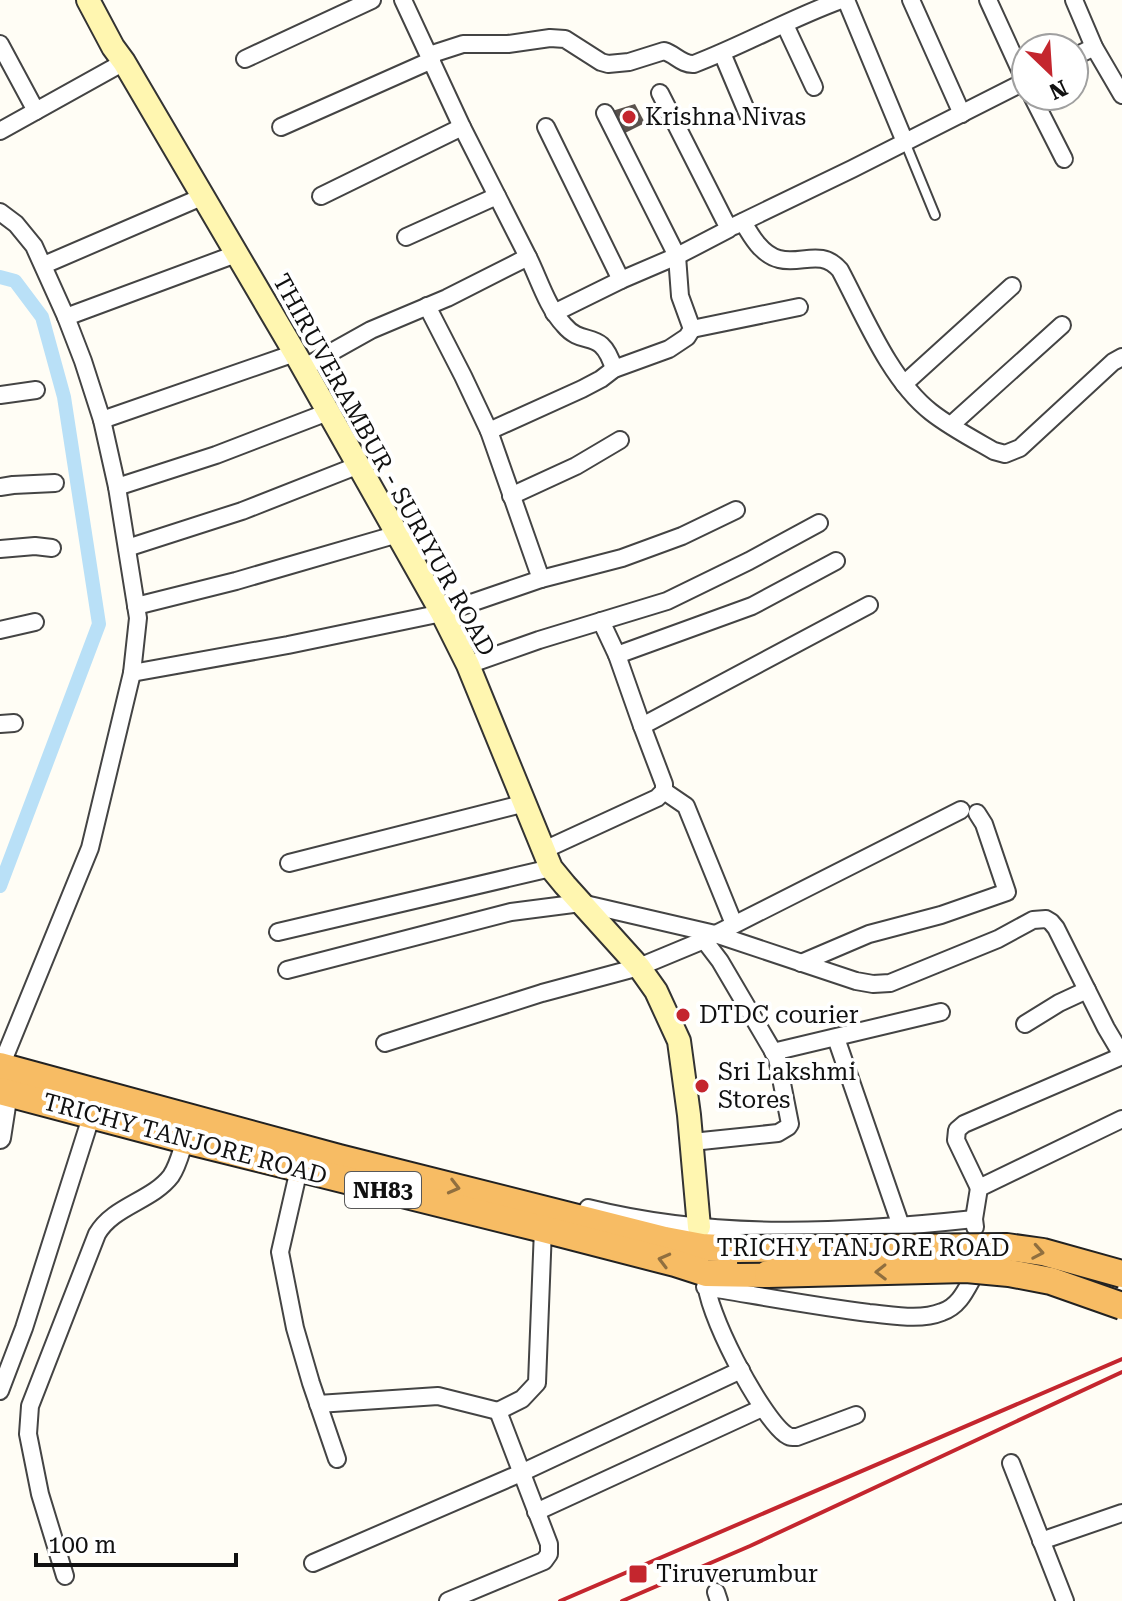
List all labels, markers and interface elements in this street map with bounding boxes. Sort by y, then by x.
north arrow [1010,32,1090,112]
text: N [1045,75,1071,105]
place label: Krishna Nivas [645,103,806,131]
marker: Krishna Nivas [620,108,638,126]
street label: THIRUVERAMBUR - SURIYUR ROAD [267,269,501,661]
place label: DTDC courier [699,1001,859,1029]
marker: DTDC courier [674,1006,692,1024]
place label: Sri Lakshmi Stores [718,1058,856,1114]
marker: Sri Lakshmi Stores [693,1077,711,1095]
street label: TRICHY TANJORE ROAD [40,1088,330,1190]
road number: NH83 [345,1172,421,1208]
one-way arrow [447,1177,461,1194]
street label: TRICHY TANJORE ROAD [717,1234,1009,1262]
one-way arrow [1031,1243,1044,1260]
one-way arrow [657,1253,671,1270]
one-way arrow [874,1263,887,1281]
scale bar [36,1517,236,1567]
text: 100 m [48,1531,116,1559]
place label: Tiruverumbur [656,1560,818,1588]
marker: Tiruverumbur [627,1563,649,1585]

